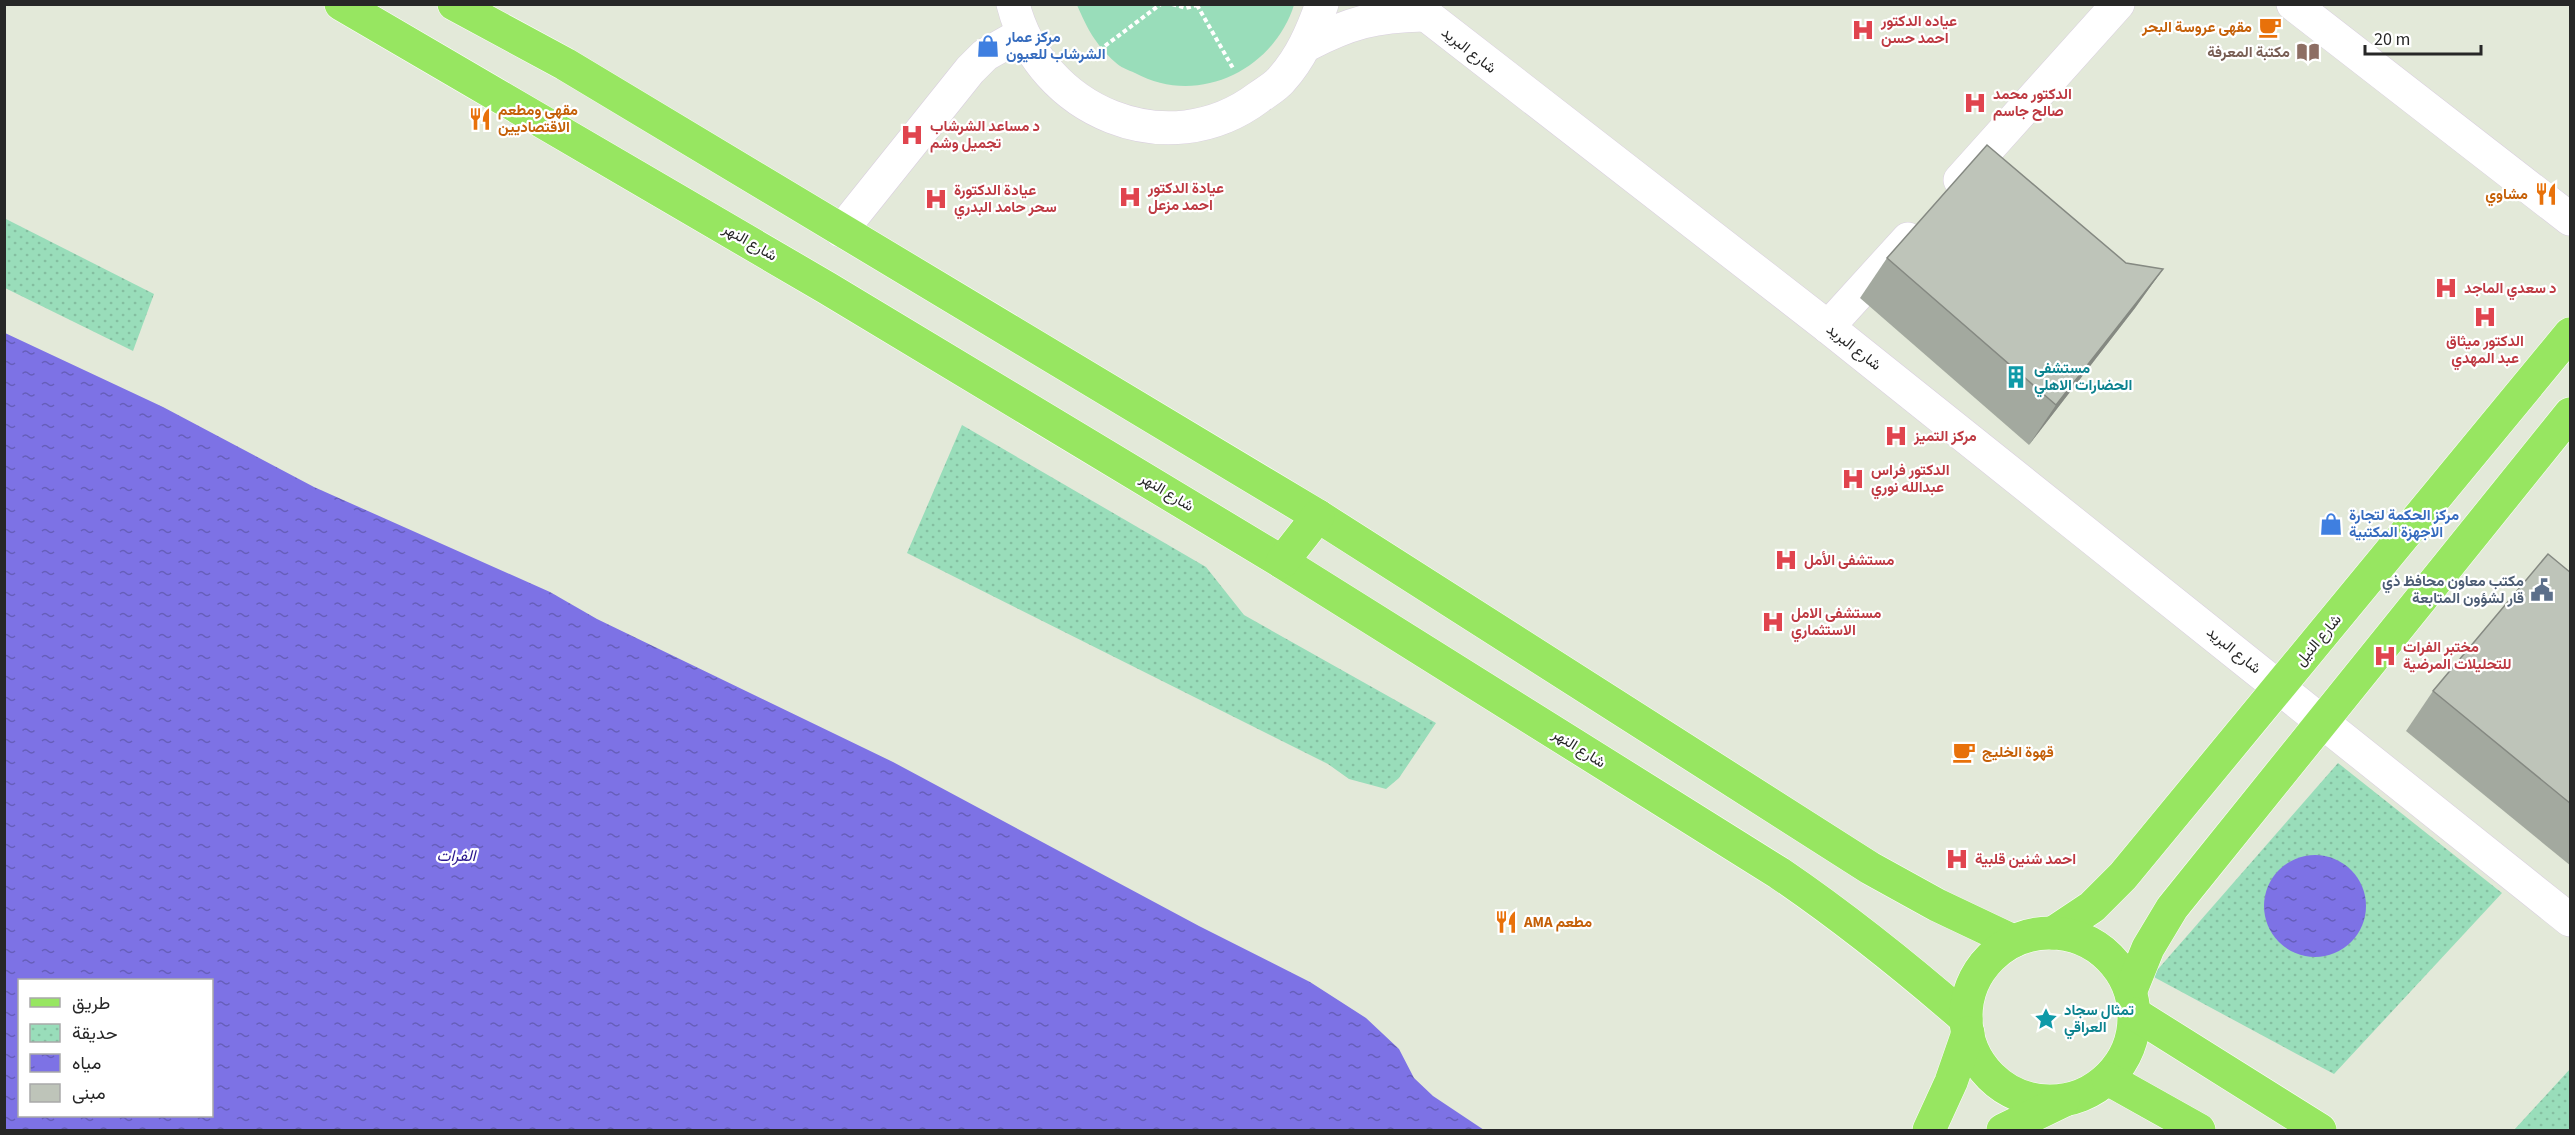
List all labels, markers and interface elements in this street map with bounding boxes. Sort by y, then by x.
place label: عياده الدكتور احمد حسن [1880,11,1957,49]
cafe icon: مقهى عروسة البحر [2257,14,2283,40]
hospital icon: عياده الدكتور احمد حسن [1850,17,1876,43]
place label: مقهى عروسة البحر [2141,17,2252,38]
scale bar [2365,18,2480,56]
street label: شارع البريد [1437,22,1501,79]
place label: مركز عمار الشرشاب للعيون [1005,27,1106,65]
text: 20 m [2374,27,2410,52]
shop icon: مركز عمار الشرشاب للعيون [975,33,1001,59]
library icon: مكتبة المعرفة [2295,39,2321,65]
place label: مكتبة المعرفة [2207,42,2290,63]
place label: ﺍﻟﺪﻛﺘﻮﺭ ﻣﺤﻤﺪ ﺻﺎﻟﺢ ﺟﺎﺳﻢ [1993,84,2072,122]
hospital icon: ﺍﻟﺪﻛﺘﻮﺭ ﻣﺤﻤﺪ ﺻﺎﻟﺢ ﺟﺎﺳﻢ [1962,90,1988,116]
place label: مقهى ومطعم الاقتصاديين [498,100,578,138]
restaurant icon: مقهى ومطعم الاقتصاديين [467,106,493,132]
place label: د مساعد الشرشاب تجميل وشم [930,116,1040,154]
hospital icon: د مساعد الشرشاب تجميل وشم [899,122,925,148]
place label: عيادة الدكتور احمد مزعل [1147,178,1224,216]
place label: عيادة الدكتورة سحر حامد البدري [954,180,1057,220]
restaurant icon: مشاوي [2533,181,2559,207]
hospital icon: عيادة الدكتور احمد مزعل [1117,184,1143,210]
place label: مشاوي [2485,184,2528,207]
hospital icon: عيادة الدكتورة سحر حامد البدري [923,186,949,212]
street label: شارع النهر [718,218,781,266]
hospital icon: د سعدي الماجد [2433,275,2459,301]
place label: د سعدي الماجد [2464,278,2556,301]
hospital icon: الدكتور ميثاق عبد المهدي [2472,304,2498,330]
street label: شارع البريد [1822,319,1886,376]
place label: الدكتور ميثاق عبد المهدي [2446,331,2524,371]
place label: مستشفى الحضارات الاهلي [2034,358,2132,398]
building icon: مستشفى الحضارات الاهلي [2003,364,2029,390]
hospital icon: مركز التميز [1883,423,1909,449]
place label: مركز التميز [1913,426,1977,447]
place label: ﺍﻟﺪﻛﺘﻮﺭ ﻓﺮﺍﺱ ﻋﺒﺪﺍﻟﻠﻪ ﻧﻮﺭﻱ [1871,460,1950,500]
hospital icon: ﺍﻟﺪﻛﺘﻮﺭ ﻓﺮﺍﺱ ﻋﺒﺪﺍﻟﻠﻪ ﻧﻮﺭﻱ [1840,466,1866,492]
street label: شارع النهر [1135,468,1198,517]
place label: مركز الحكمة لتجارة الاجهزة المكتبية [2349,505,2459,543]
shop icon: مركز الحكمة لتجارة الاجهزة المكتبية [2318,511,2344,537]
hospital icon: مستشفى الأمل [1773,547,1799,573]
place label: مستشفى الأمل [1804,550,1894,571]
place label: مكتب معاون محافظ ذي قار لشؤون المتابعة [2382,571,2524,609]
public building icon: مكتب معاون محافظ ذي قار لشؤون المتابعة [2529,577,2555,603]
place label: مستشفى الامل الاستثماري [1791,603,1881,643]
hospital icon: مستشفى الامل الاستثماري [1760,609,1786,635]
street label: شارع النيل [2290,610,2346,671]
street label: شارع البريد [2202,622,2266,679]
place label: مختبر الفرات للتحليلات المرضية [2403,637,2512,675]
hospital icon: مختبر الفرات للتحليلات المرضية [2372,643,2398,669]
street label: شارع النهر [1547,723,1610,773]
cafe icon: قهوة الخليج [1951,739,1977,765]
place label: قهوة الخليج [1982,742,2054,763]
water label: الفرات [436,845,478,867]
hospital icon: احمد شنين قلبية [1944,846,1970,872]
place label: احمد شنين قلبية [1975,849,2076,870]
restaurant icon: AMA مطعم [1493,909,1519,935]
place label: AMA مطعم [1523,912,1592,933]
legend [18,979,213,1117]
text: طريق [72,991,110,1016]
place label: تمثال سجاد العراقي [2064,1000,2134,1040]
place icon: تمثال سجاد العراقي [2033,1006,2059,1032]
text: حديقة [72,1021,118,1046]
text: مياه [72,1051,101,1076]
text: مبنى [72,1081,106,1106]

